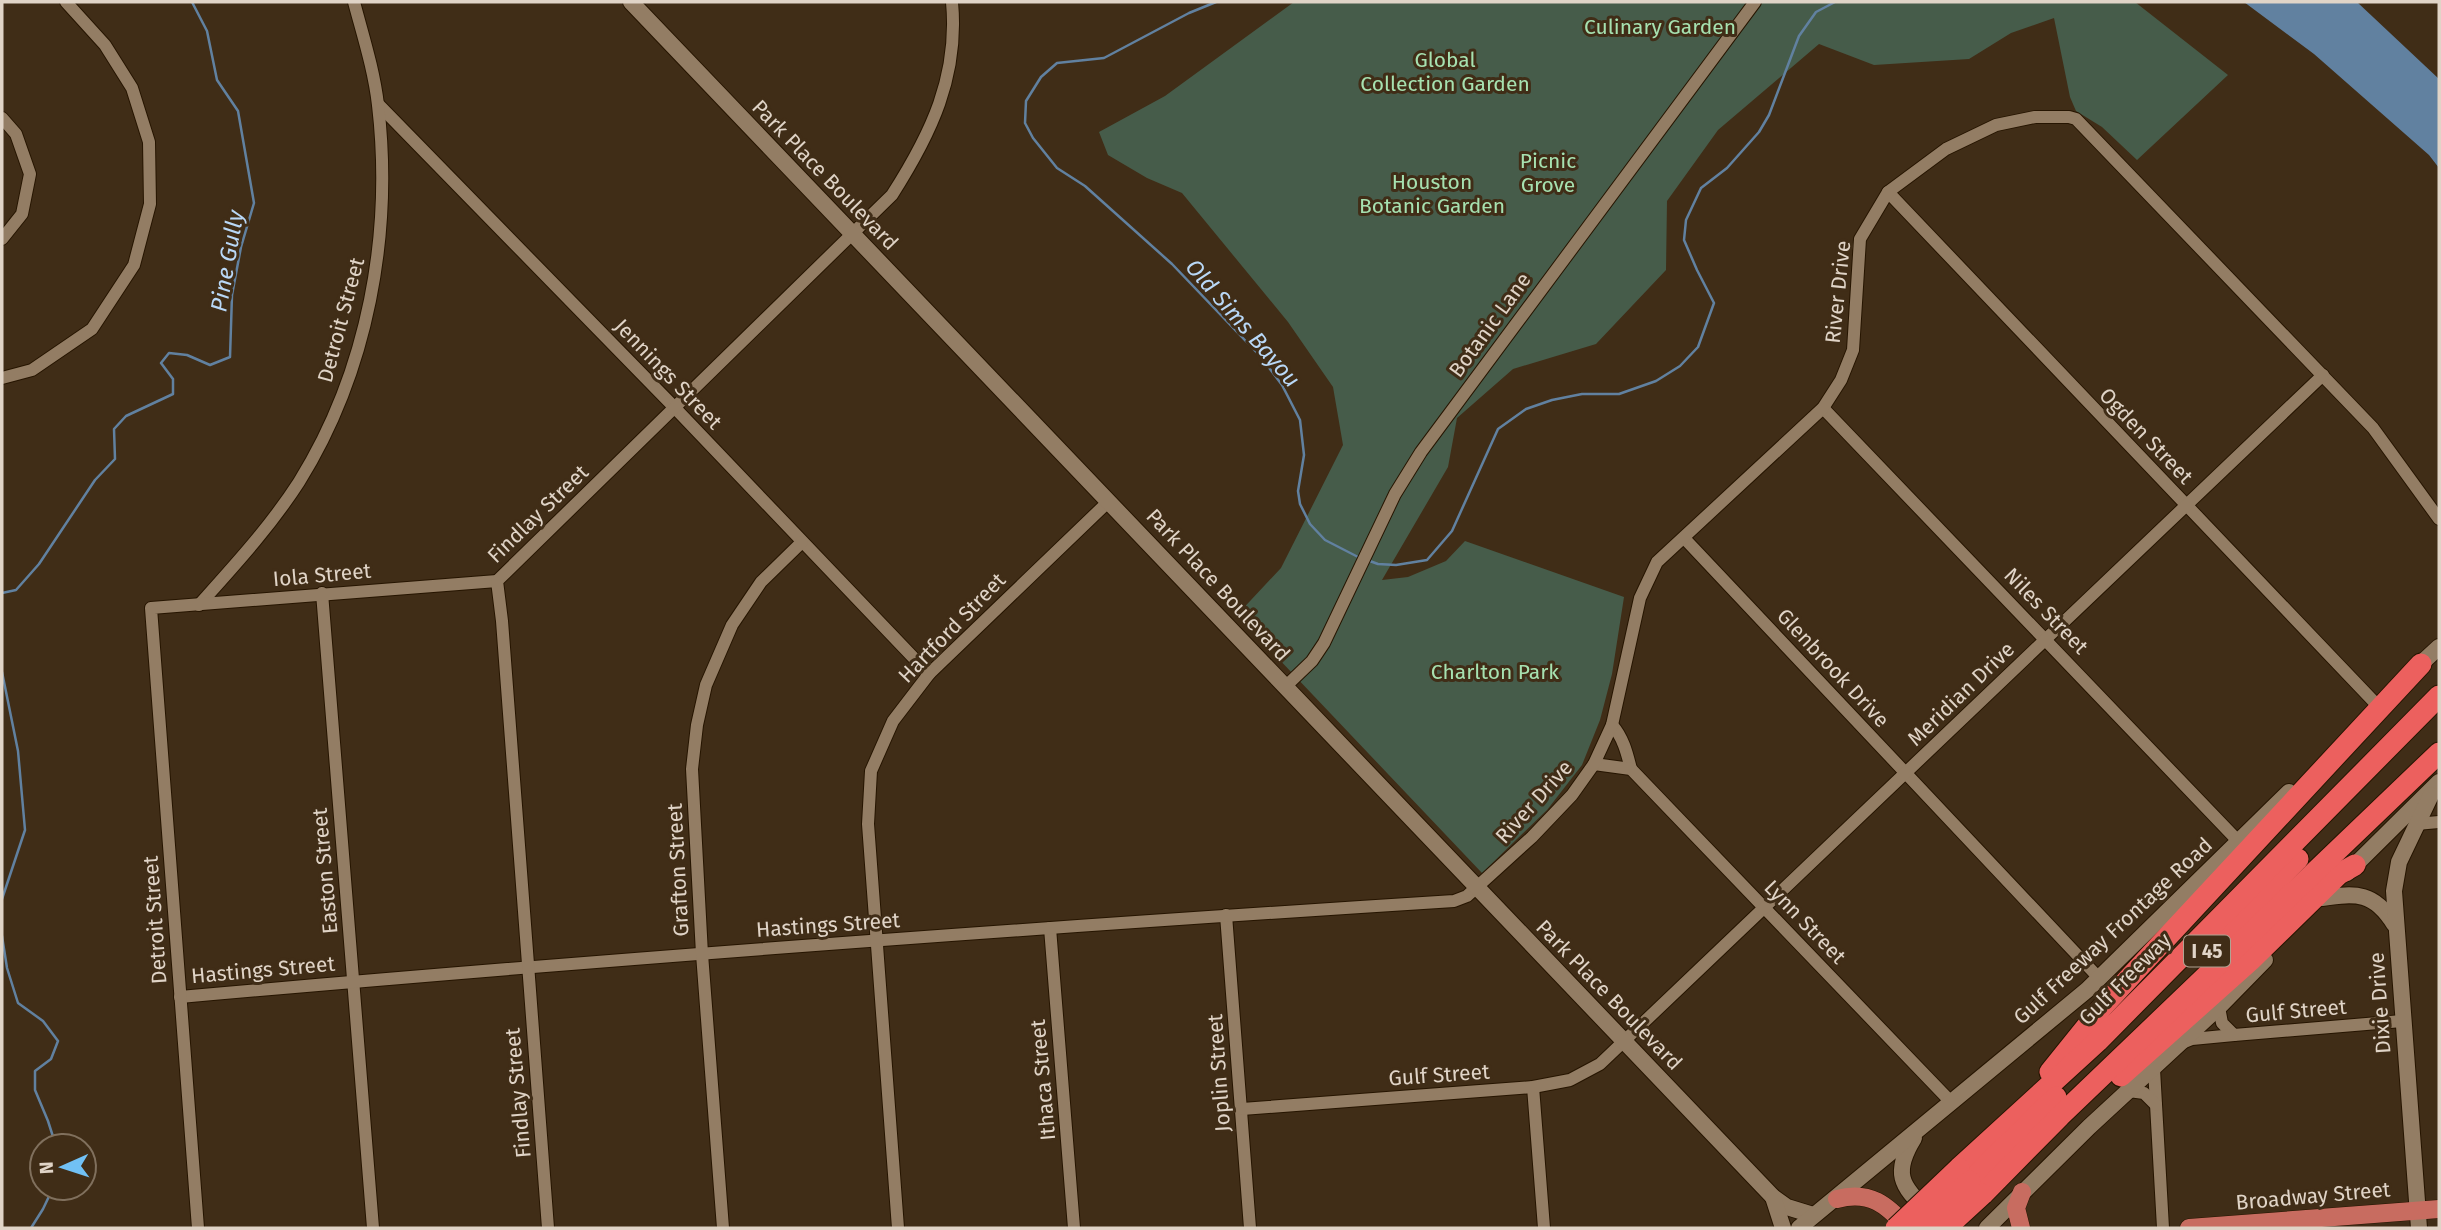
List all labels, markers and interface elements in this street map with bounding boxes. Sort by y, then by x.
park label: Culinary Garden [1584,14,1736,40]
park label: Global Collection Garden [1360,47,1530,97]
street label: Park Place Boulevard [746,94,904,256]
park label: Picnic Grove [1520,148,1576,198]
park label: Houston Botanic Garden [1359,169,1505,219]
water label: Pine Gully [204,207,250,314]
street label: River Drive [1820,239,1856,345]
water label: Old Sims Bayou [1180,253,1306,393]
street label: Detroit Street [312,254,370,385]
street label: Botanic Lane [1443,268,1537,382]
street label: Jennings Street [609,313,728,435]
street label: Ogden Street [2094,382,2199,490]
street label: Findlay Street [482,459,594,569]
street label: Park Place Boulevard [1141,503,1295,667]
street label: Iola Street [272,558,373,592]
street label: Niles Street [1998,562,2094,660]
street label: Hartford Street [893,567,1011,688]
street label: Glenbrook Drive [1771,603,1895,733]
street label: Meridian Drive [1902,636,2020,752]
park label: Charlton Park [1431,659,1559,685]
street label: River Drive [1490,755,1578,849]
street label: Grafton Street [662,802,694,937]
street label: Easton Street [307,807,343,935]
street label: Gulf Freeway Frontage Road [2009,832,2217,1030]
street label: Detroit Street [138,855,172,985]
street label: Lynn Street [1759,875,1852,970]
street label: Hastings Street [755,907,901,943]
street label: Park Place Boulevard [1530,914,1688,1076]
street label: Gulf Freeway [2074,928,2176,1030]
road number: I 45 [2184,936,2230,967]
street label: Hastings Street [190,951,336,989]
street label: Dixie Drive [2363,951,2397,1055]
street label: Gulf Street [2244,994,2348,1028]
street label: Joplin Street [1202,1013,1236,1133]
street label: Ithaca Street [1025,1018,1061,1142]
street label: Findlay Street [499,1027,537,1159]
street label: Gulf Street [1388,1058,1491,1091]
north arrow [28,1132,98,1202]
text: N [35,1161,58,1175]
street label: Broadway Street [2235,1176,2392,1216]

